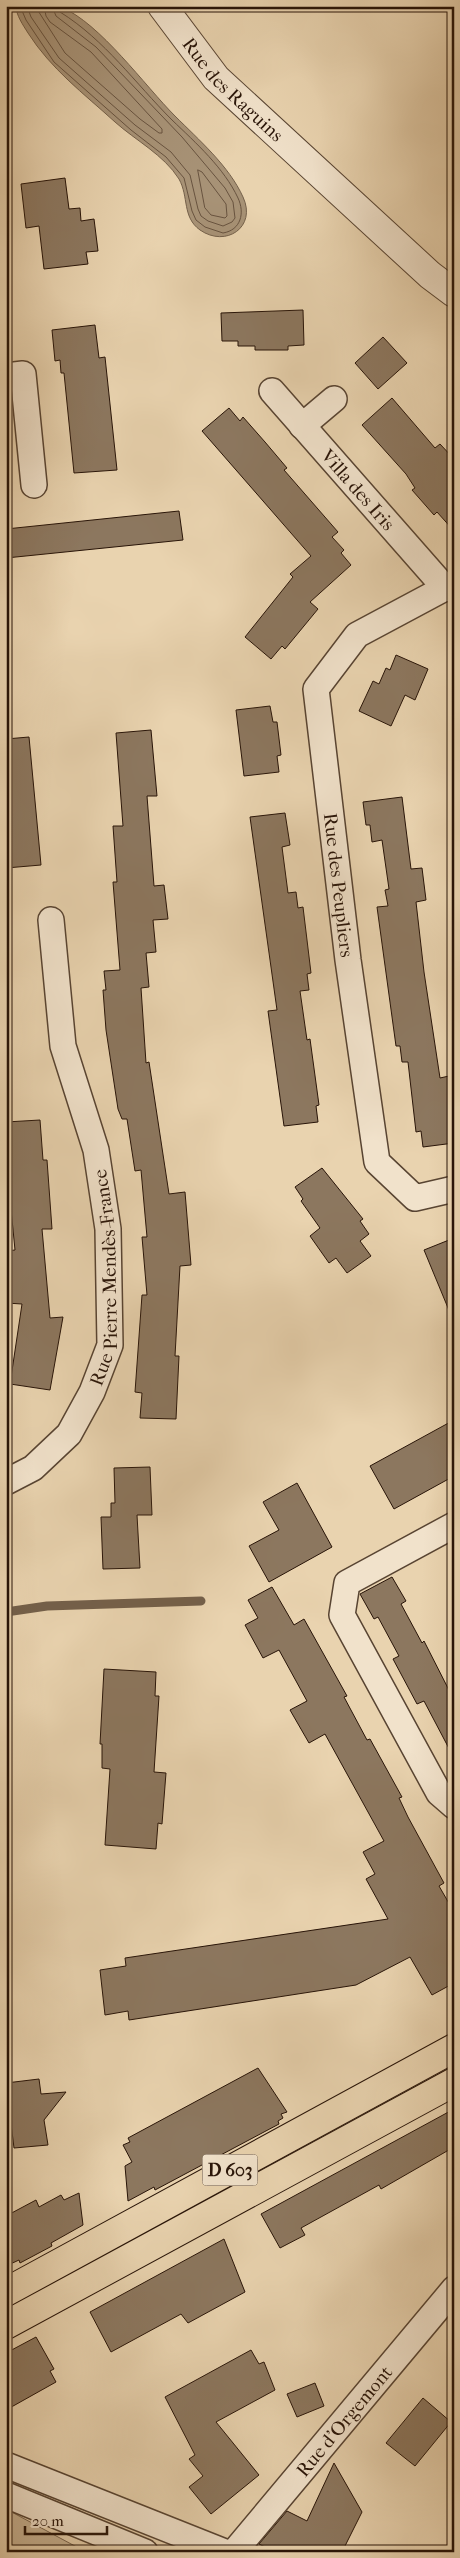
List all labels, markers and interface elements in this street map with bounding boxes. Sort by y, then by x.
street label: Rue des Raguins [178,33,288,147]
street label: Villa des Iris [316,444,399,535]
street label: Rue des Peupliers [319,812,358,958]
street label: Rue Pierre Mendès-France [85,1168,122,1389]
road number: D 603 [202,2154,258,2186]
street label: Rue d'Orgemont [292,2361,397,2481]
scale bar [25,2503,108,2535]
text: 20 m [32,2512,64,2530]

